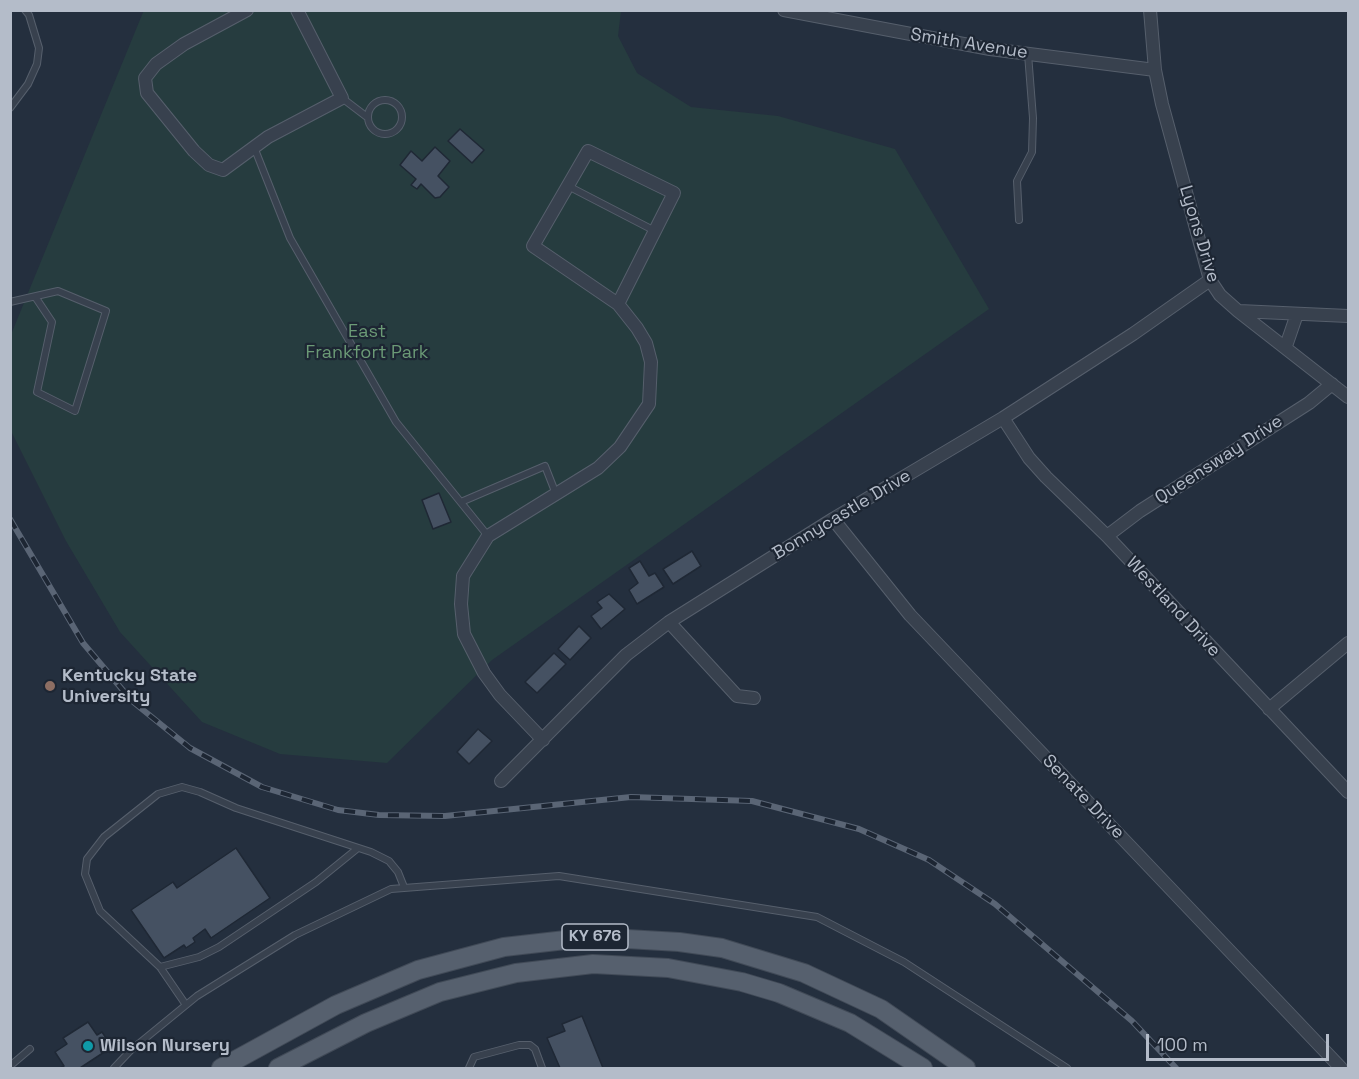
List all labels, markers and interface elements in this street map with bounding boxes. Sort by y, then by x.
street label: Smith Avenue [909,24,1029,64]
street label: Lyons Drive [1174,183,1224,285]
park label: East Frankfort Park [305,321,429,364]
street label: Queensway Drive [1151,411,1287,509]
street label: Bonnycastle Drive [769,465,915,565]
street label: Westland Drive [1121,553,1225,661]
place label: Kentucky State University [62,665,197,708]
marker: Kentucky State University [43,679,57,693]
street label: Senate Drive [1037,750,1129,844]
road number: KY 676 [562,924,628,950]
scale bar [1149,1022,1332,1060]
text: 100 m [1157,1033,1208,1056]
place label: Wilson Nursery [100,1035,230,1057]
marker: Wilson Nursery [81,1039,95,1053]

